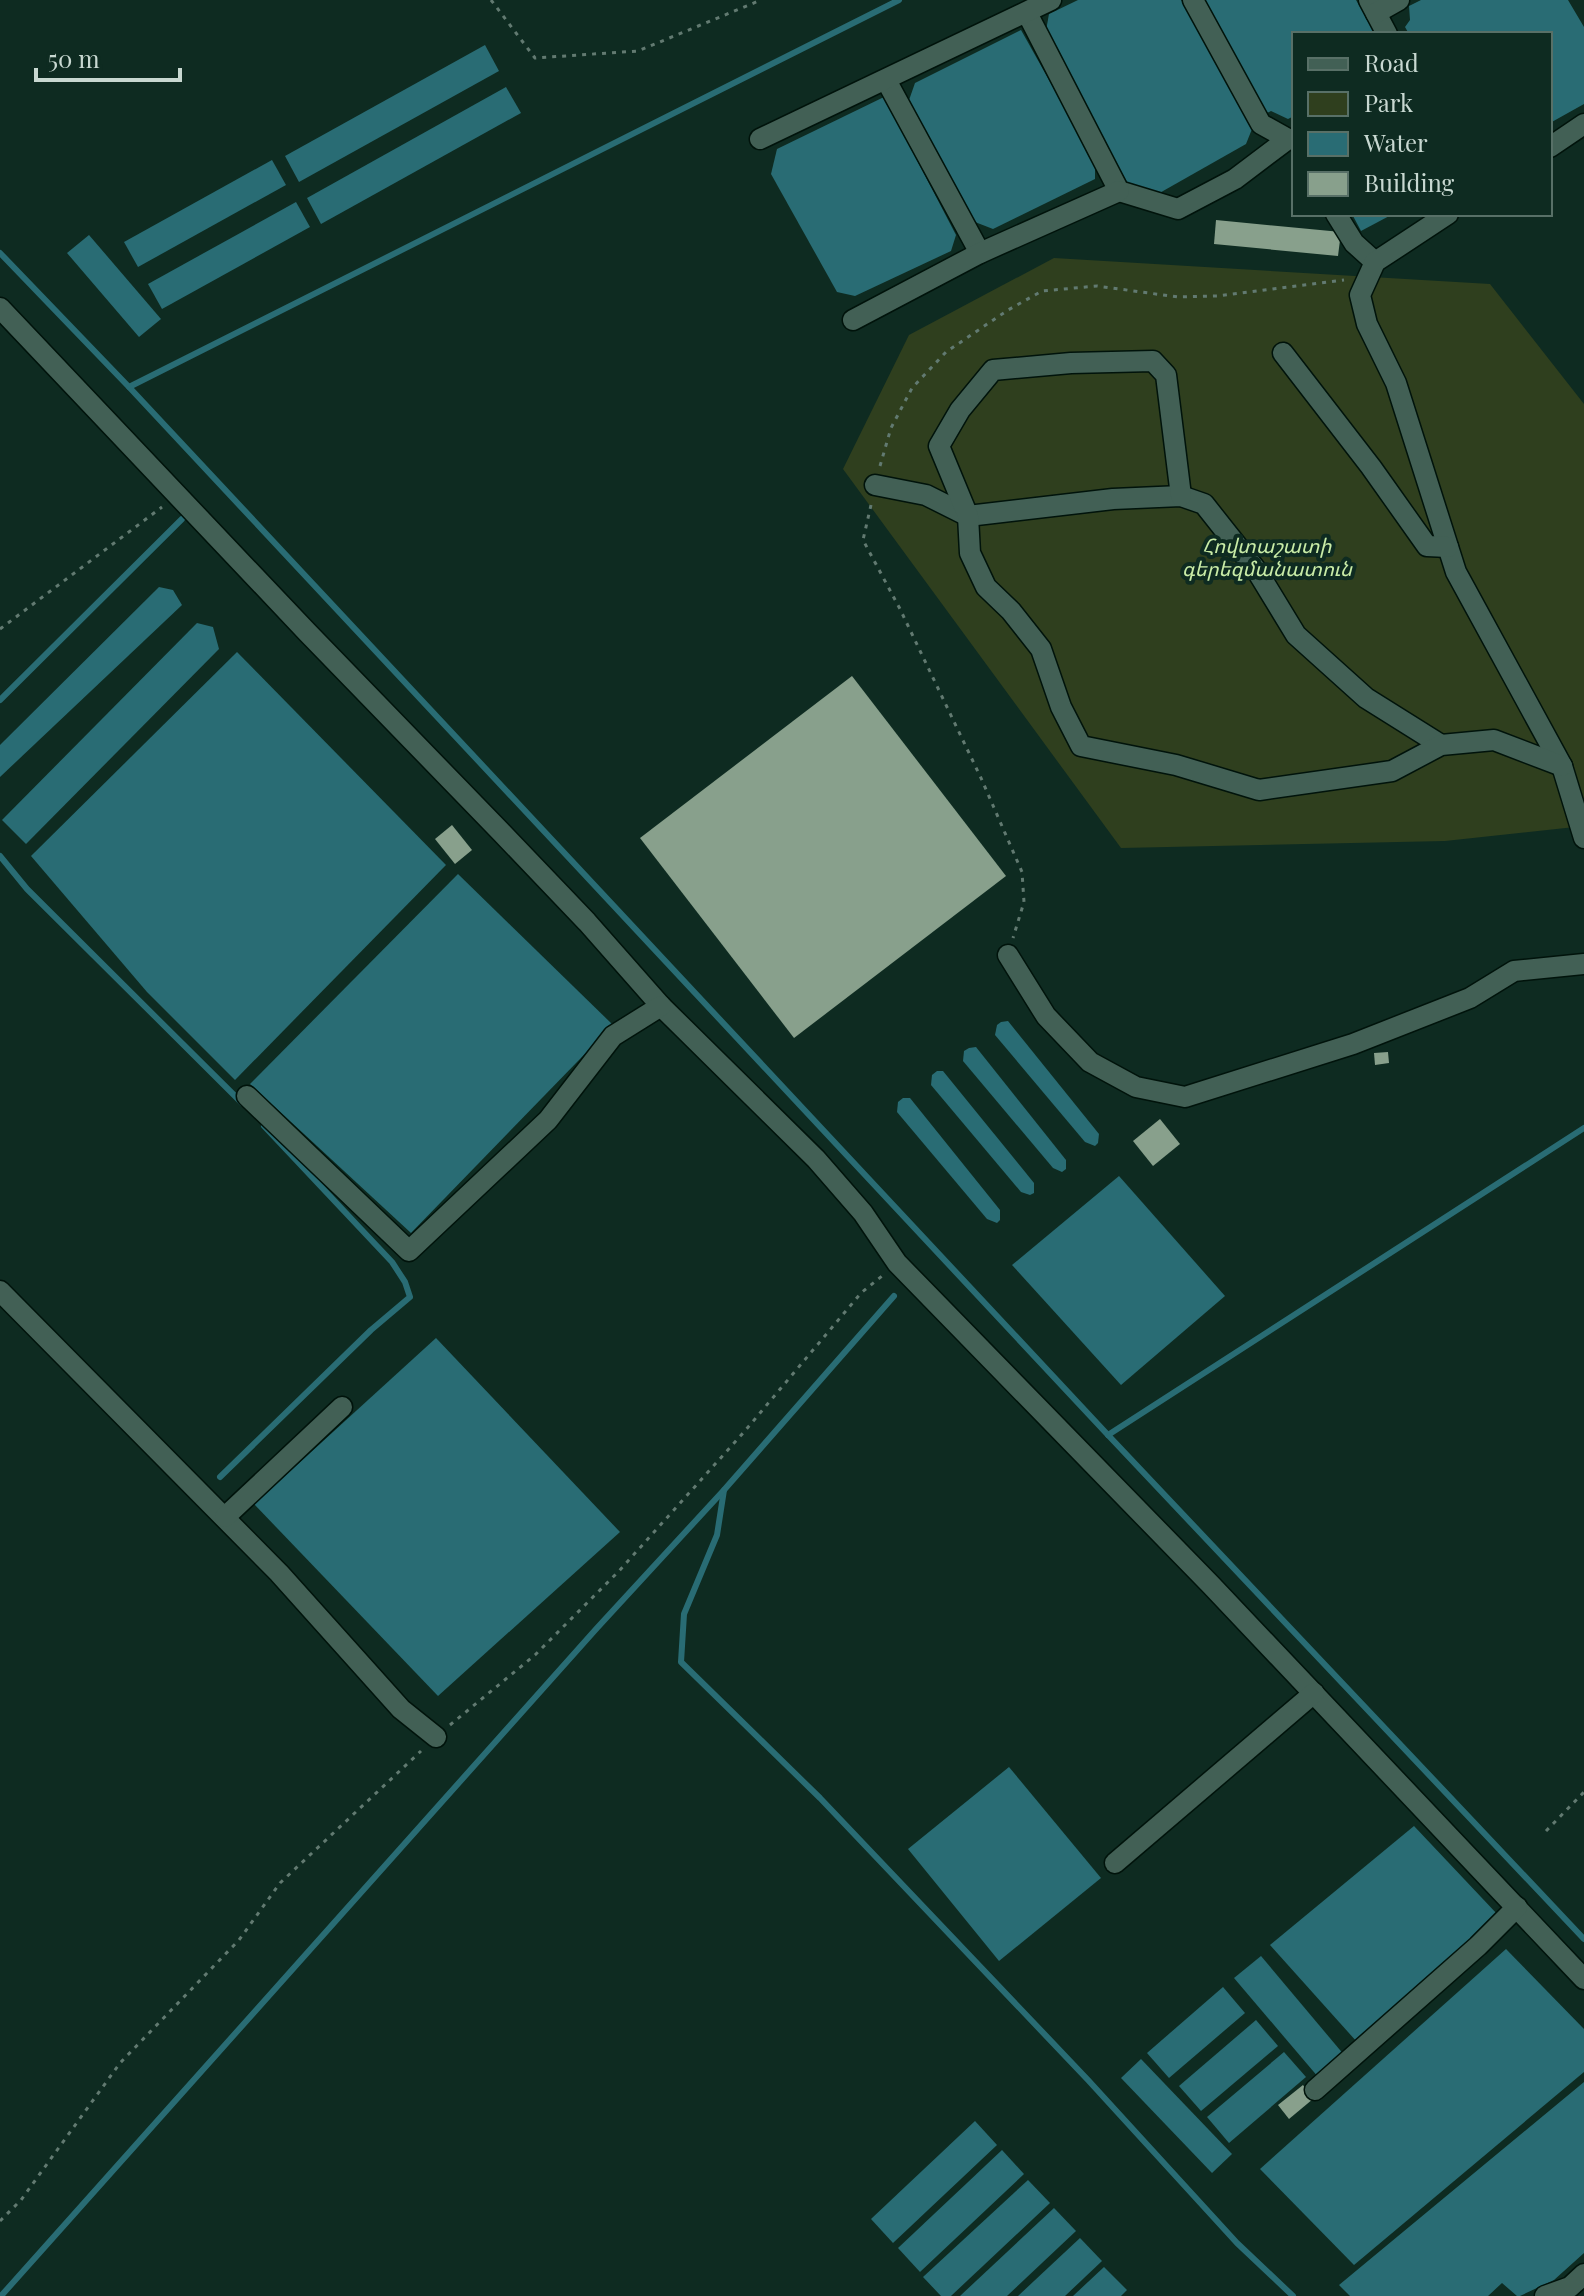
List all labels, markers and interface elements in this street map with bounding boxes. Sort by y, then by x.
scale bar [36,32,180,82]
legend [1292,32,1552,216]
text: 50 m [48,42,100,74]
text: Road [1364,46,1419,78]
text: Park [1364,86,1414,118]
text: Water [1363,126,1428,158]
text: Building [1364,166,1455,198]
park label: Հովտաշատի գերեզմանատուն [1182,531,1353,581]

